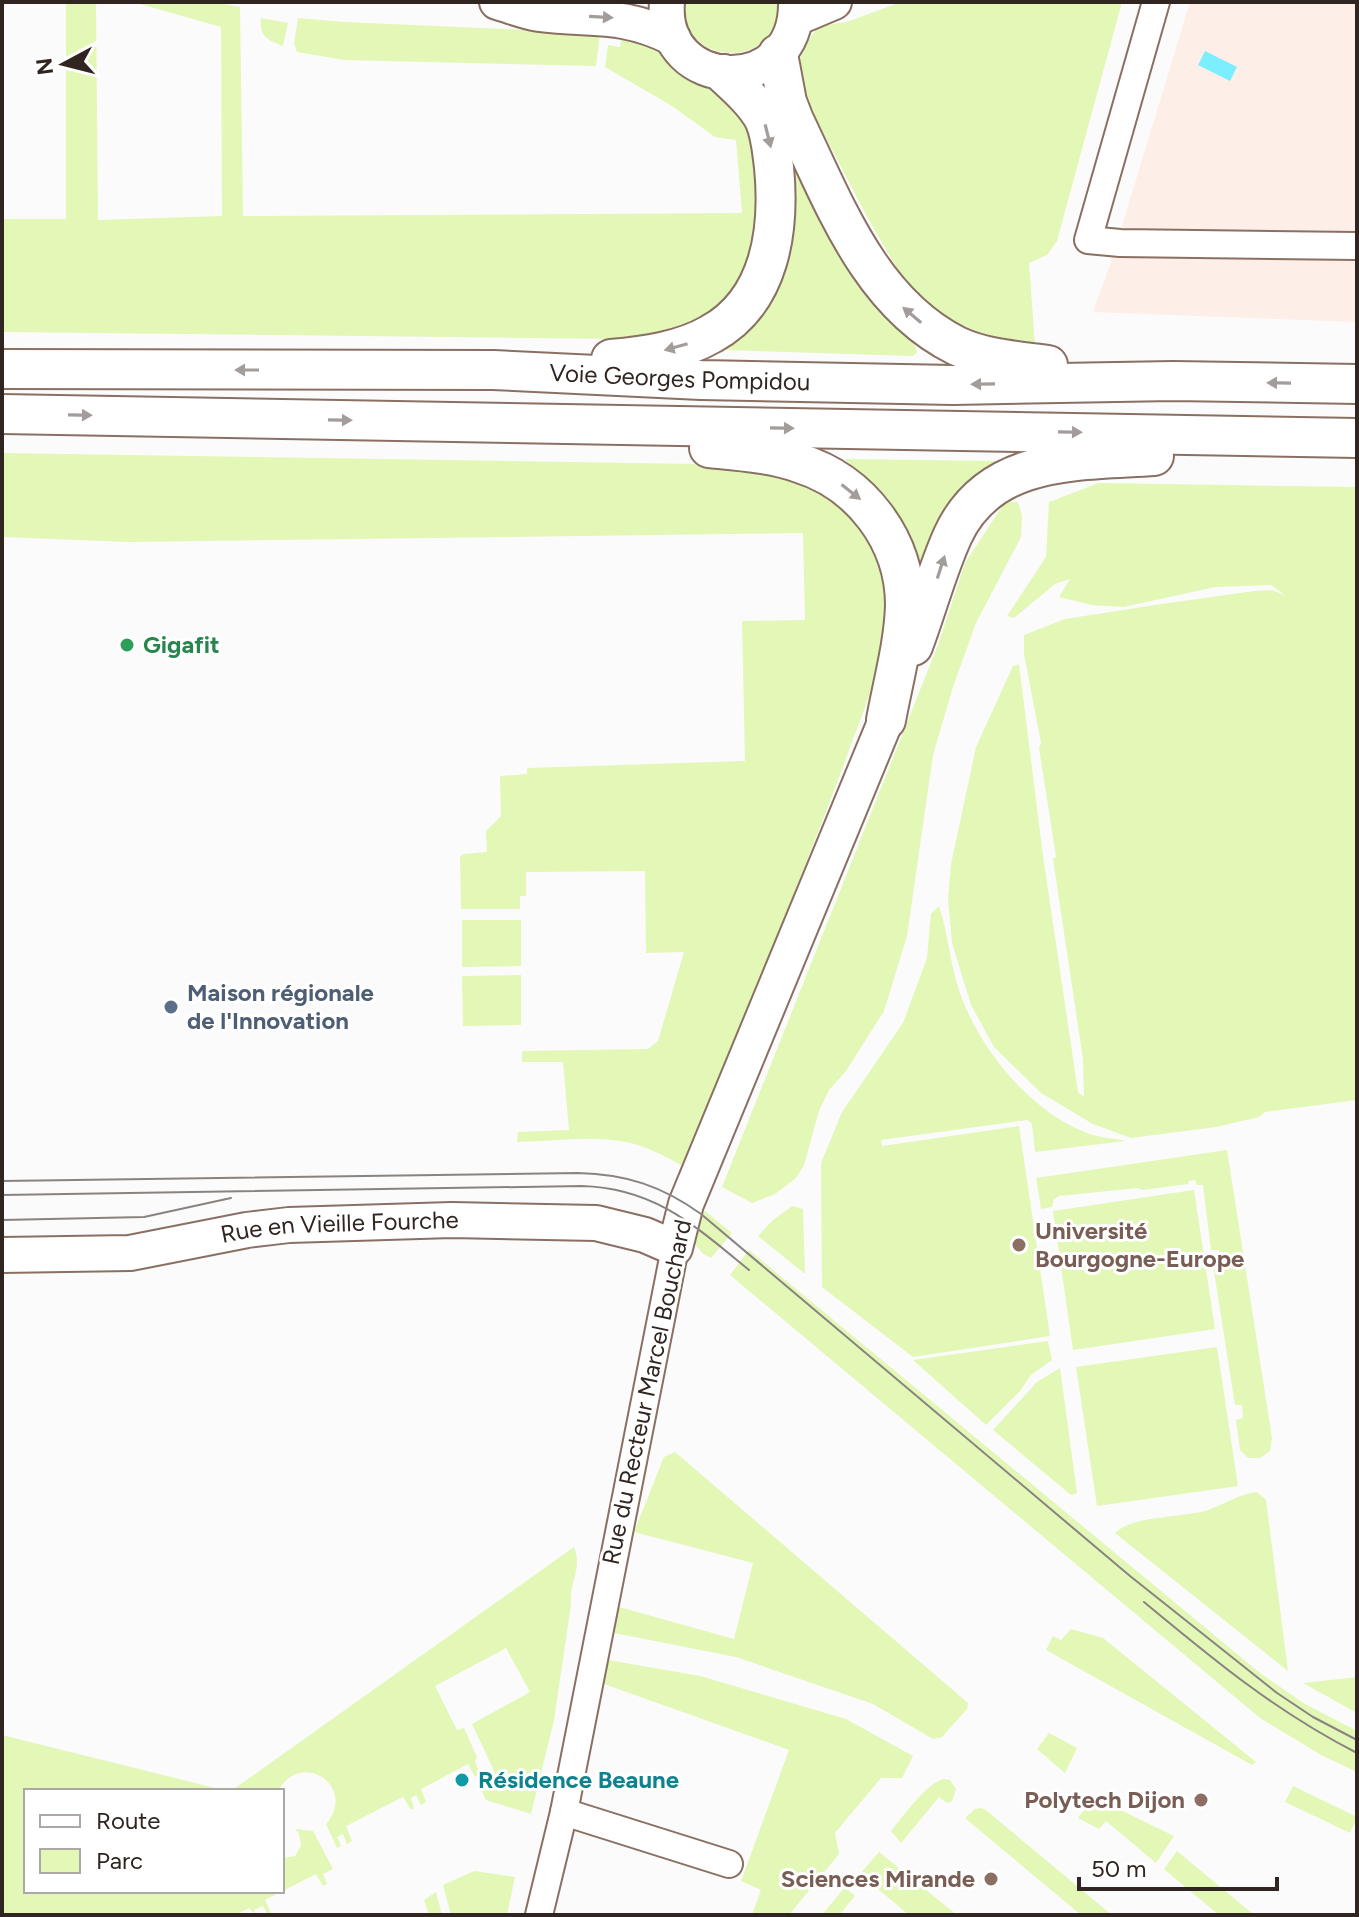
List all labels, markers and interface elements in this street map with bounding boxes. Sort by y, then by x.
one-way arrow [589,11,614,24]
north arrow [24,24,104,104]
text: N [30,56,59,76]
one-way arrow [763,123,775,148]
one-way arrow [903,307,923,324]
one-way arrow [663,342,688,354]
street label: Voie Georges Pompidou [549,358,811,396]
one-way arrow [234,364,259,376]
one-way arrow [1266,376,1291,389]
one-way arrow [970,378,995,390]
one-way arrow [68,409,93,421]
one-way arrow [328,413,353,426]
one-way arrow [770,421,795,434]
one-way arrow [1058,426,1083,439]
one-way arrow [841,483,861,500]
one-way arrow [936,555,948,579]
place label: Gigafit [143,630,220,659]
marker: Gigafit [118,636,136,654]
place label: Maison régionale de l'Innovation [187,978,374,1035]
marker: Maison régionale de l'Innovation [162,998,180,1016]
street label: Rue en Vieille Fourche [218,1205,459,1249]
place label: Université Bourgogne-Europe [1035,1216,1244,1273]
street label: Rue du Recteur Marcel Bouchard [596,1217,697,1567]
marker: Université Bourgogne-Europe [1010,1236,1028,1254]
place label: Résidence Beaune [478,1765,679,1794]
marker: Résidence Beaune [453,1771,471,1789]
place label: Polytech Dijon [1024,1785,1185,1814]
legend [24,1789,284,1893]
marker: Polytech Dijon [1192,1791,1210,1809]
text: Route [96,1806,160,1835]
scale bar [1079,1841,1277,1891]
text: Parc [96,1846,143,1875]
text: 50 m [1091,1854,1147,1883]
place label: Sciences Mirande [781,1864,975,1893]
marker: Sciences Mirande [982,1870,1000,1888]

